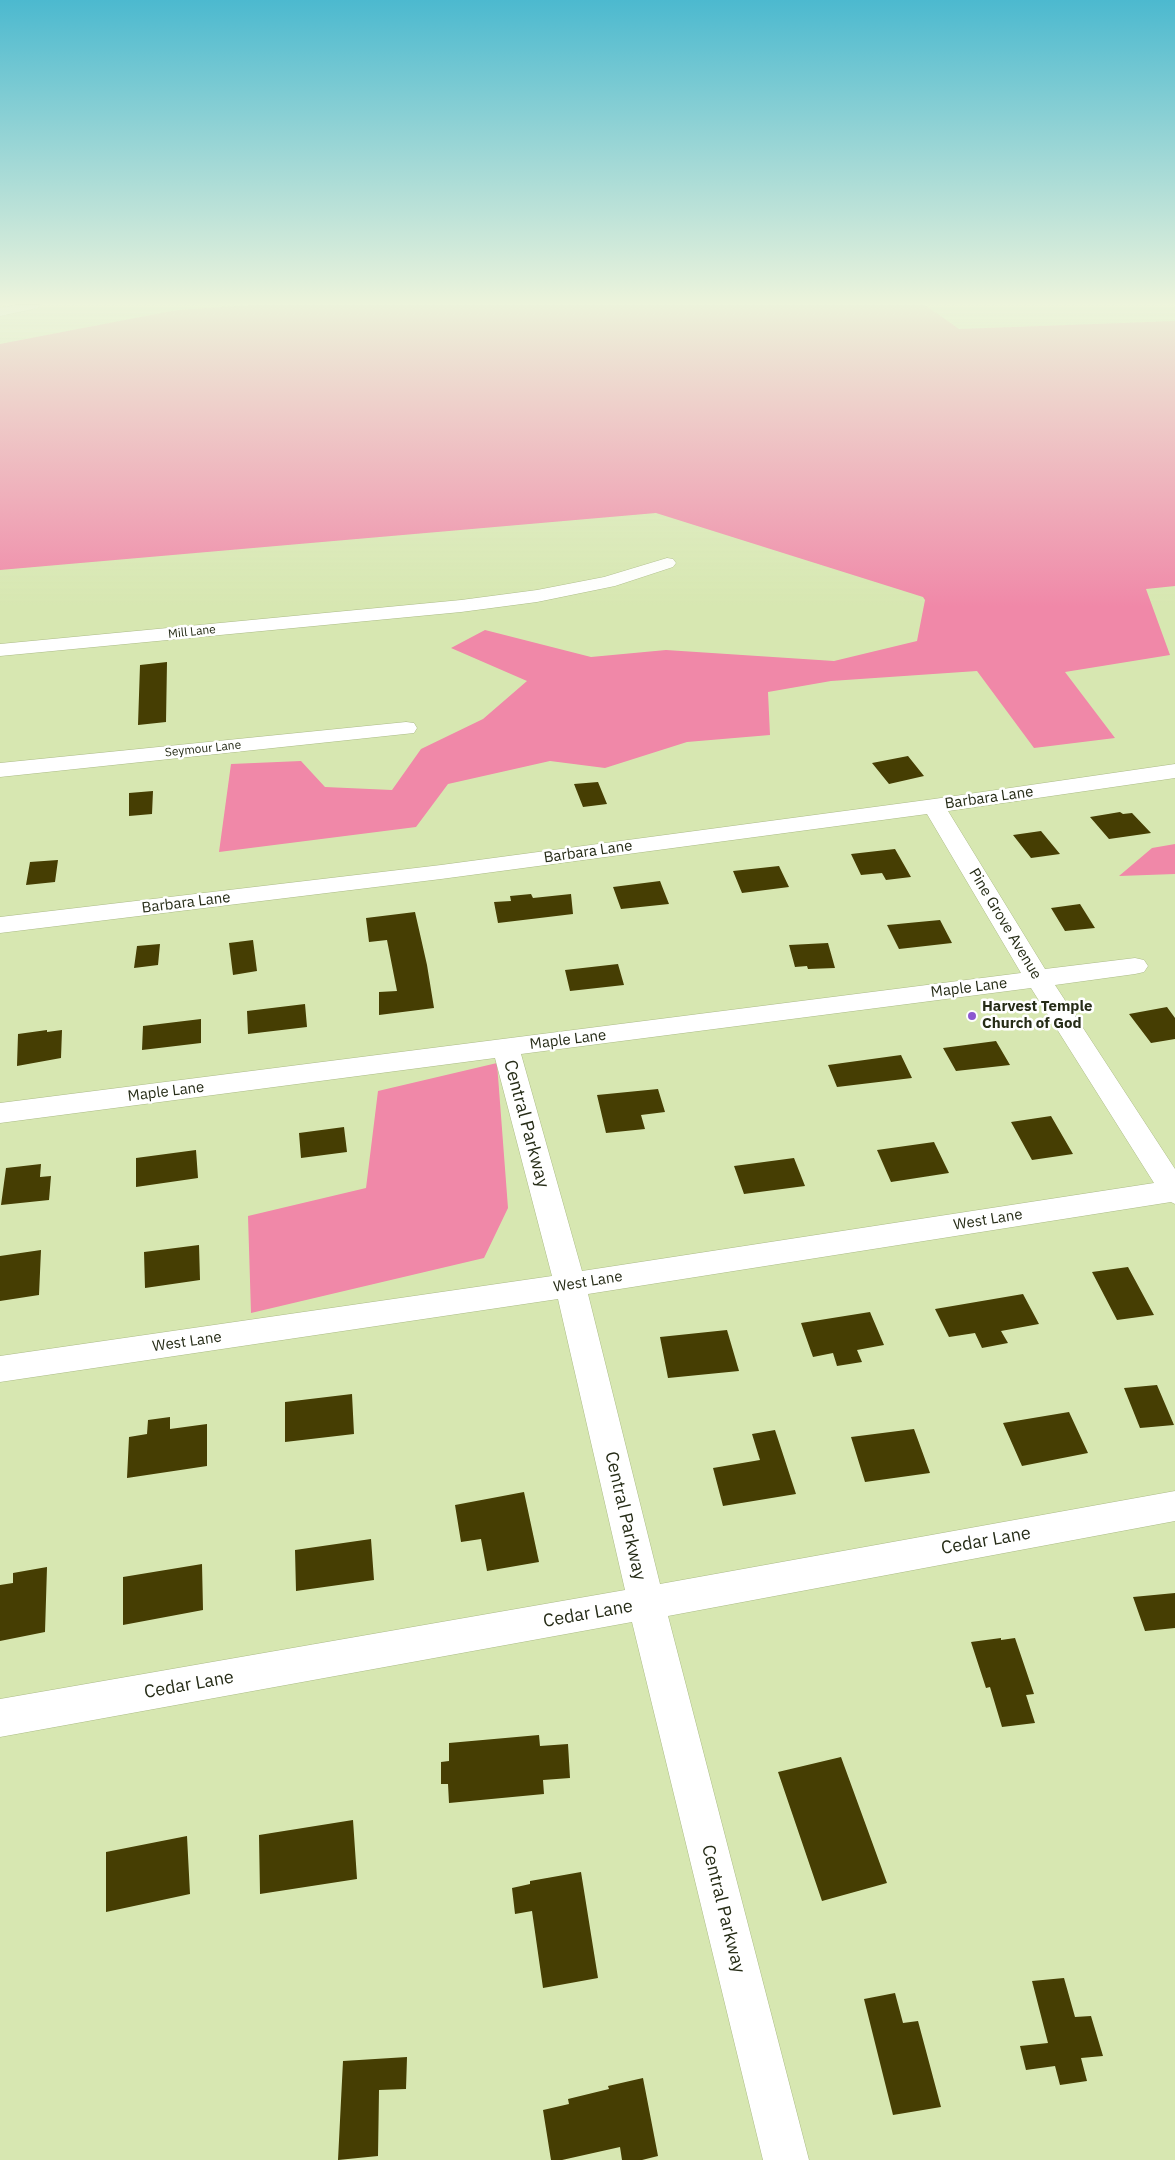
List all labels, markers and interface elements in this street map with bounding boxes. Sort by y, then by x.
street label: Mill Lane [167,622,217,642]
street label: Seymour Lane [164,738,242,760]
street label: Barbara Lane [944,783,1034,813]
street label: Barbara Lane [543,837,633,867]
street label: Pine Grove Avenue [965,865,1045,983]
street label: Barbara Lane [141,889,231,917]
street label: Maple Lane [930,974,1008,1002]
place label: Harvest Temple Church of God [982,998,1092,1033]
marker: Harvest Temple Church of God [966,1010,978,1022]
street label: Maple Lane [529,1026,607,1054]
street label: Central Parkway [499,1058,553,1190]
street label: Maple Lane [127,1078,205,1106]
street label: West Lane [952,1206,1024,1234]
street label: West Lane [552,1268,624,1296]
street label: West Lane [151,1328,223,1356]
street label: Central Parkway [600,1450,650,1582]
street label: Cedar Lane [939,1522,1033,1560]
street label: Cedar Lane [541,1595,635,1633]
street label: Cedar Lane [142,1666,236,1704]
street label: Central Parkway [697,1843,749,1975]

